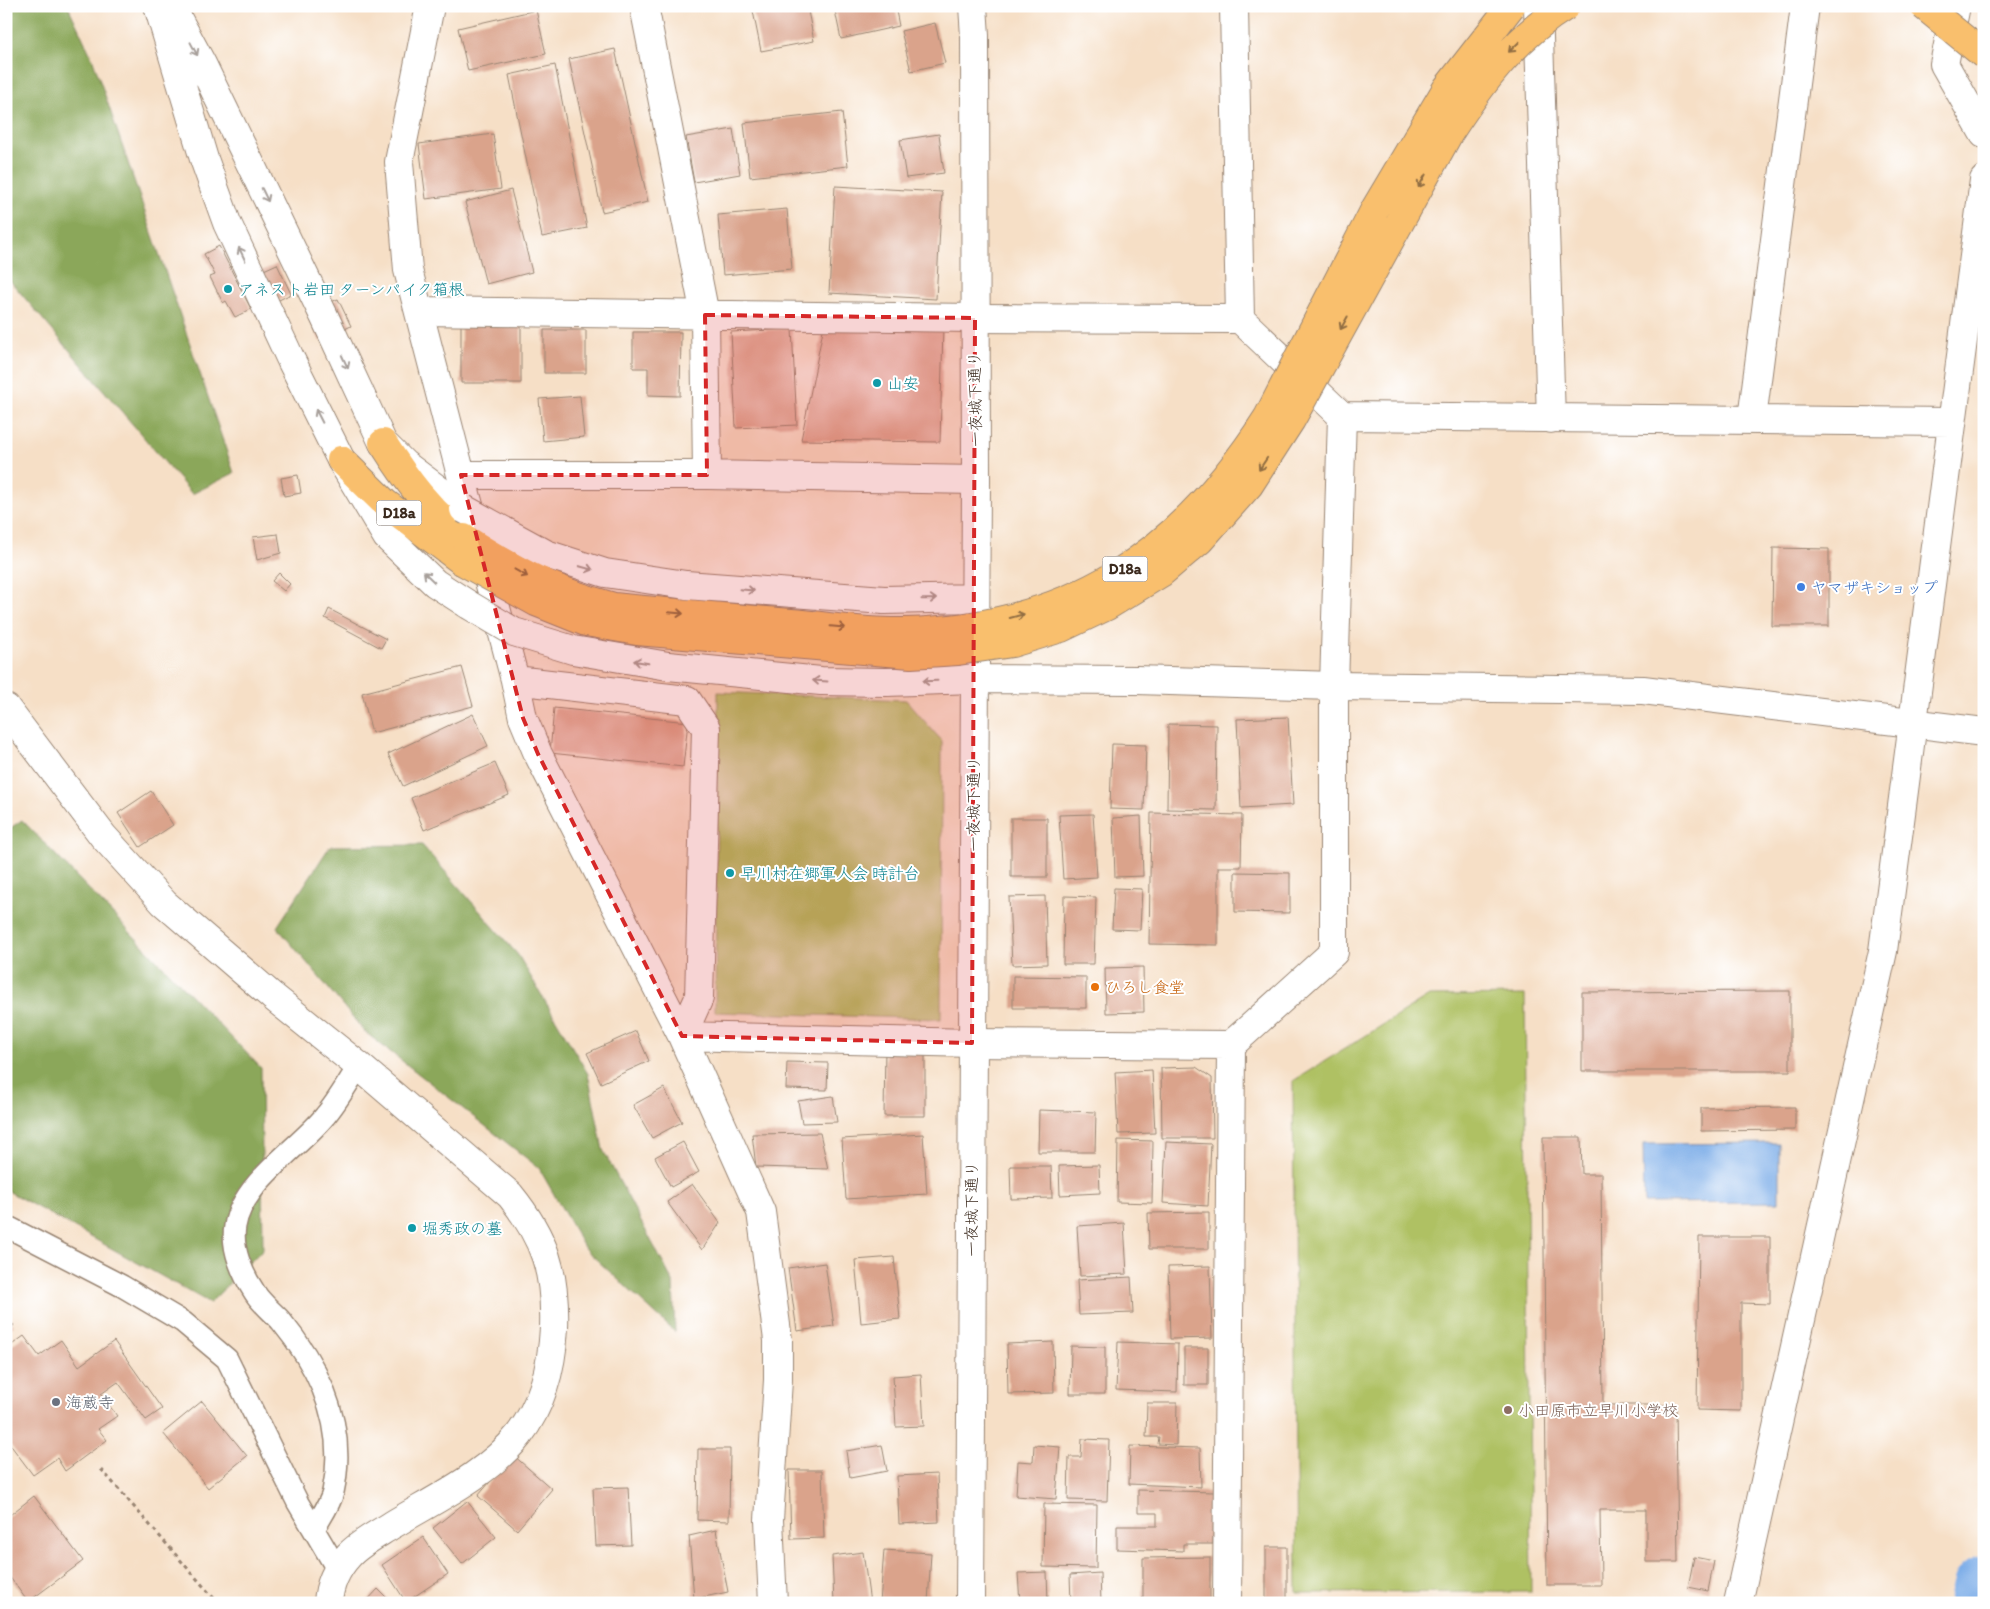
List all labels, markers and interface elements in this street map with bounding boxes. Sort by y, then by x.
one-way arrow [190,41,199,56]
one-way arrow [1507,41,1520,53]
one-way arrow [1417,173,1427,188]
one-way arrow [261,187,270,202]
one-way arrow [237,247,246,262]
place label: アネスト岩田 ターンパイク箱根 [238,280,464,299]
marker: アネスト岩田 ターンパイク箱根 [222,283,234,295]
one-way arrow [1339,316,1349,330]
street label: 一夜城下通り [965,351,985,447]
one-way arrow [341,354,351,369]
place label: 山安 [887,374,919,393]
marker: 山安 [871,377,883,389]
one-way arrow [314,409,323,424]
one-way arrow [1258,457,1268,471]
road number: D18a [376,500,422,526]
road number: D18a [1102,556,1148,582]
one-way arrow [578,563,594,573]
one-way arrow [513,568,527,578]
one-way arrow [423,572,435,584]
place label: ヤマザキショップ [1811,578,1938,597]
marker: ヤマザキショップ [1795,581,1807,593]
one-way arrow [738,586,754,595]
one-way arrow [920,594,937,604]
one-way arrow [668,608,684,618]
one-way arrow [1008,611,1024,620]
one-way arrow [830,622,846,631]
one-way arrow [633,656,649,666]
one-way arrow [812,676,828,685]
one-way arrow [922,676,938,686]
street label: 一夜城下通り [964,756,983,852]
place label: 早川村在郷軍人会 時計台 [740,864,920,883]
marker: 早川村在郷軍人会 時計台 [724,867,736,879]
place label: ひろし食堂 [1105,978,1185,997]
marker: ひろし食堂 [1089,981,1101,993]
street label: 一夜城下通り [962,1161,981,1257]
place label: 堀秀政の墓 [422,1219,502,1238]
marker: 堀秀政の墓 [406,1222,418,1234]
place label: 海蔵寺 [66,1393,114,1412]
marker: 海蔵寺 [50,1396,62,1408]
place label: 小田原市立早川小学校 [1518,1401,1678,1420]
marker: 小田原市立早川小学校 [1502,1404,1514,1416]

